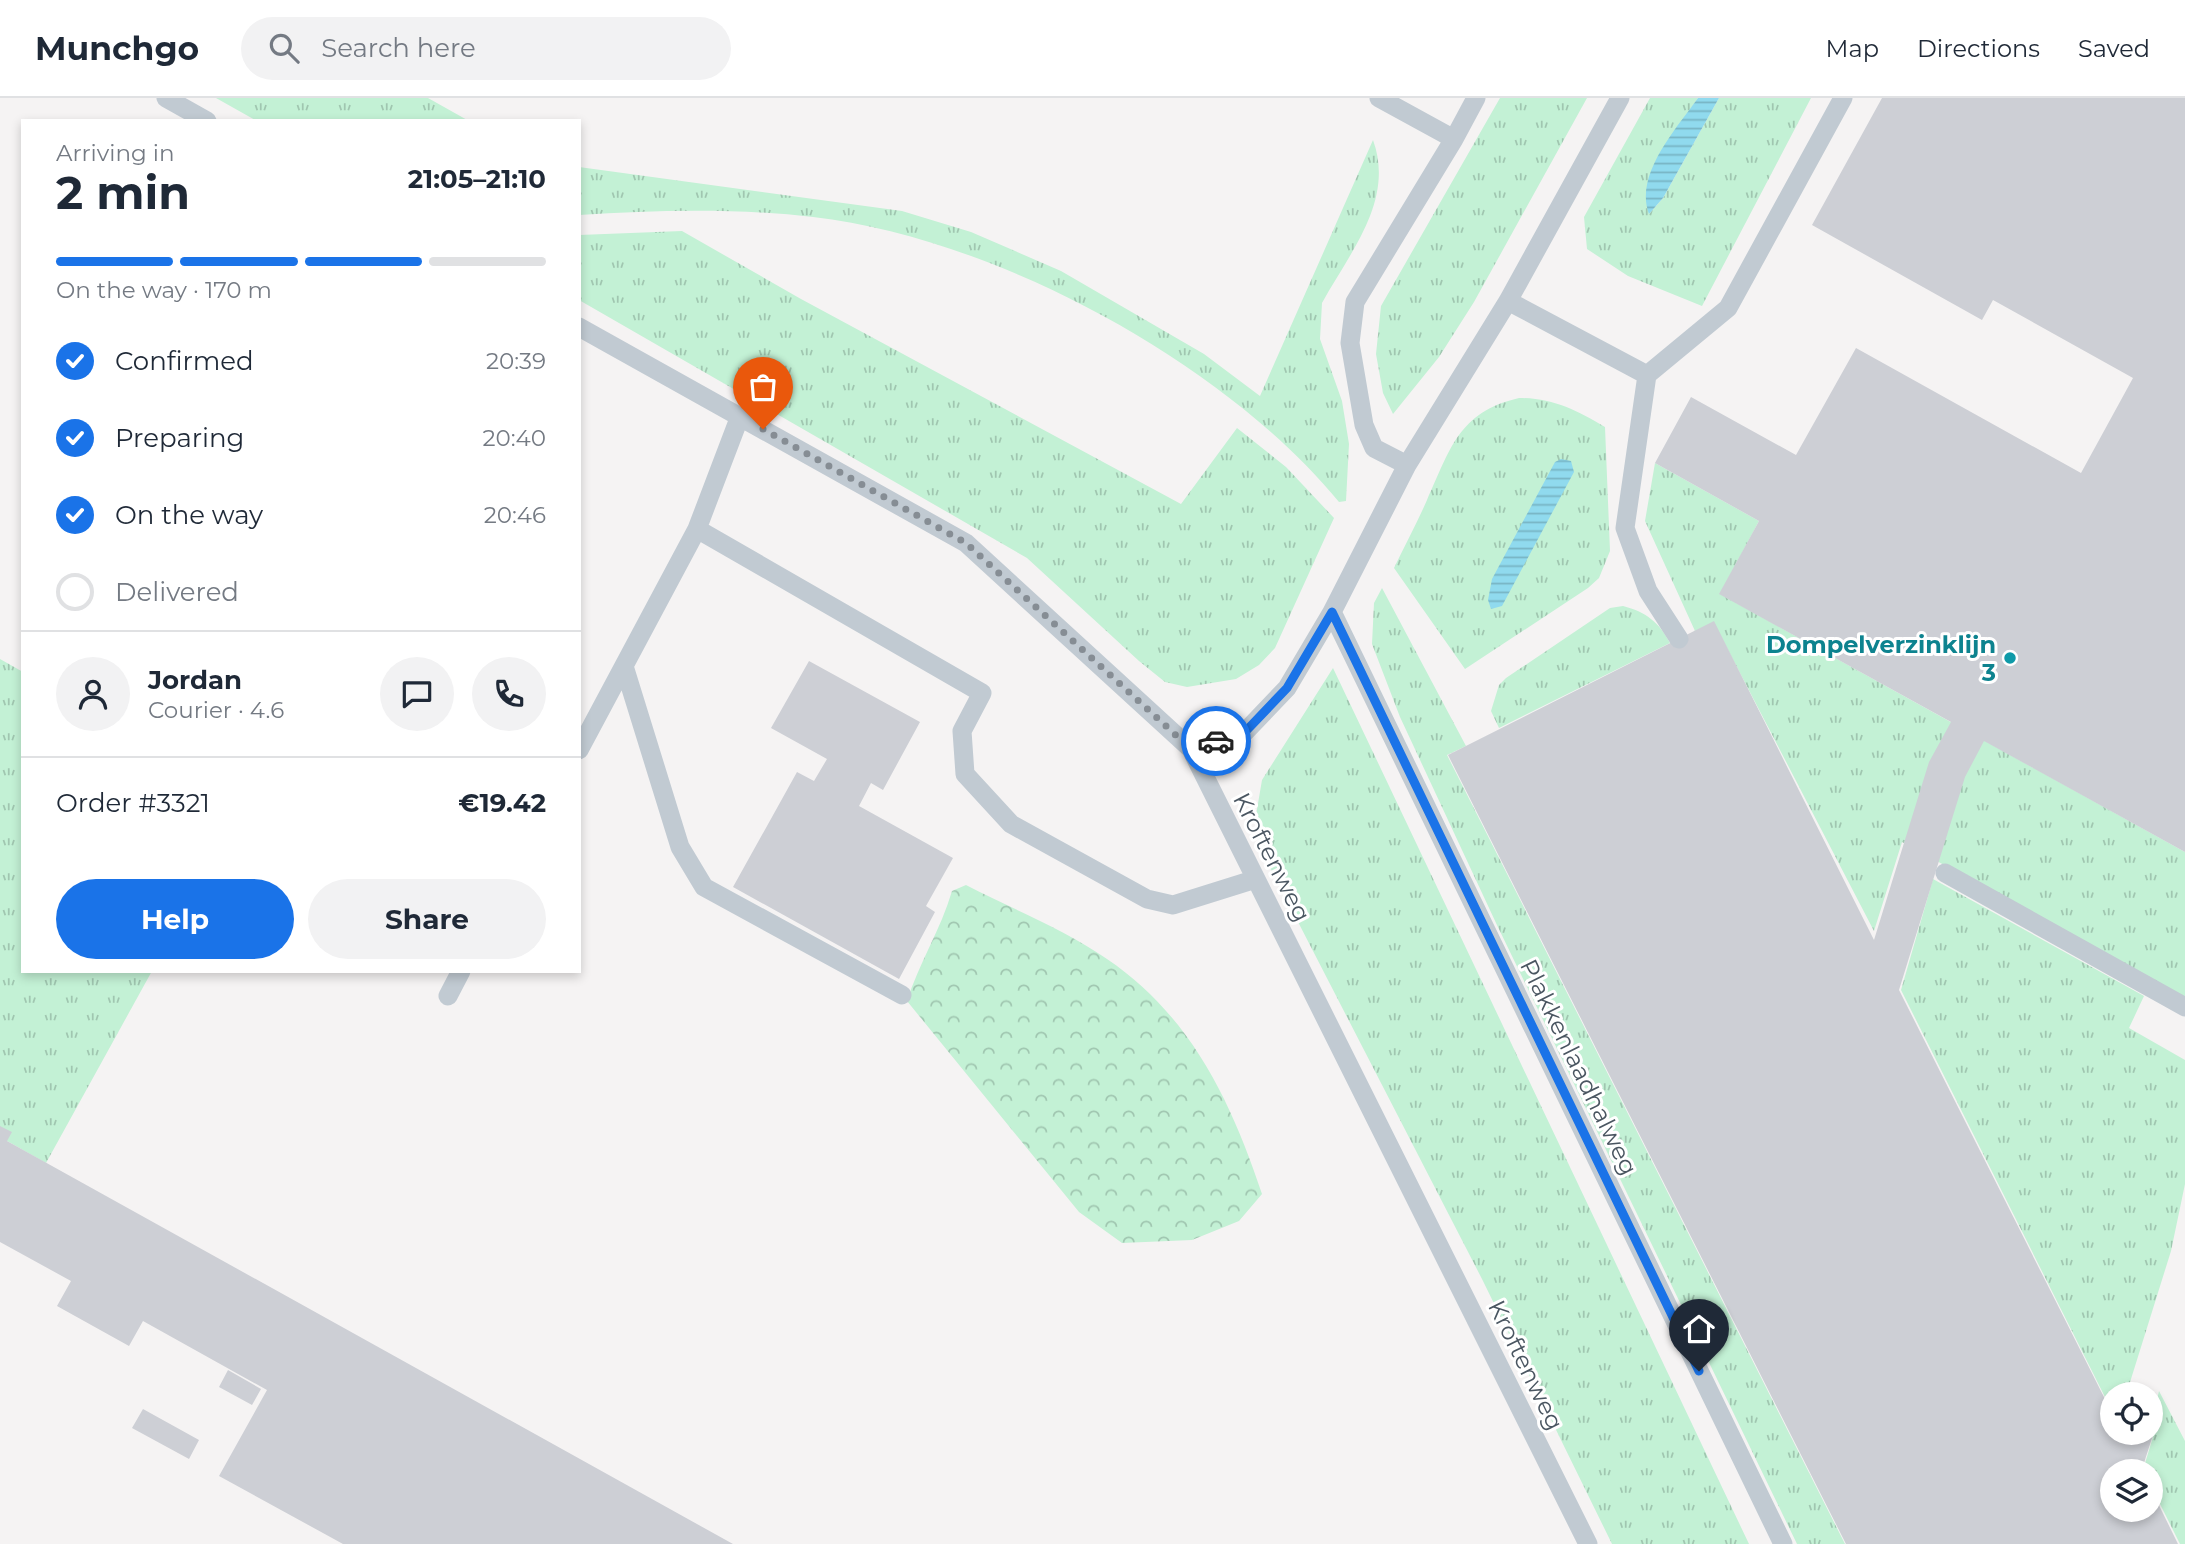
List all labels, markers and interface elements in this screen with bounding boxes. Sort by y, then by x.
search box [241,17,731,80]
text: Munchgo [35,28,199,68]
icon: search [265,29,303,67]
text: Search here [321,32,476,64]
text: Map [1826,34,1879,63]
text: Directions [1917,34,2040,63]
text: Saved [2078,34,2150,63]
text: Arriving in [56,139,175,167]
text: 21:05–21:10 [408,163,546,195]
text: 2 min [56,164,190,221]
text: On the way · 170 m [56,276,272,304]
icon: check [56,342,94,380]
text: Confirmed [115,345,254,377]
text: 20:39 [486,347,546,375]
pin [733,357,793,429]
icon: bag [744,368,782,406]
icon: check [56,419,94,457]
text: Preparing [115,422,244,454]
text: 20:40 [482,424,546,452]
icon: check [56,496,94,534]
text: On the way [115,499,263,531]
text: 20:46 [484,501,546,529]
text: Delivered [115,576,239,608]
place label: Dompelverzinklijn 3 [1766,630,1996,687]
marker: Dompelverzinklijn 3 [2002,650,2018,666]
button: person [56,657,130,731]
button: chat [380,657,454,731]
button: phone [472,657,546,731]
text: Jordan [148,664,242,696]
text: Courier · 4.6 [148,696,284,724]
courier [1181,706,1251,776]
icon: car [1197,722,1235,760]
text: Order #3321 [56,787,210,819]
text: €19.42 [458,787,546,819]
street label: Kroftenweg [1227,788,1317,926]
button: Help [56,879,294,959]
button: Share [308,879,546,959]
street label: Plakkenlaadhalweg [1514,954,1644,1180]
street label: Kroftenweg [1482,1295,1570,1435]
pin [1669,1299,1729,1371]
icon: home [1680,1310,1718,1348]
map controls [2100,1382,2163,1522]
button: locate [2100,1382,2163,1445]
button: layers [2100,1459,2163,1522]

